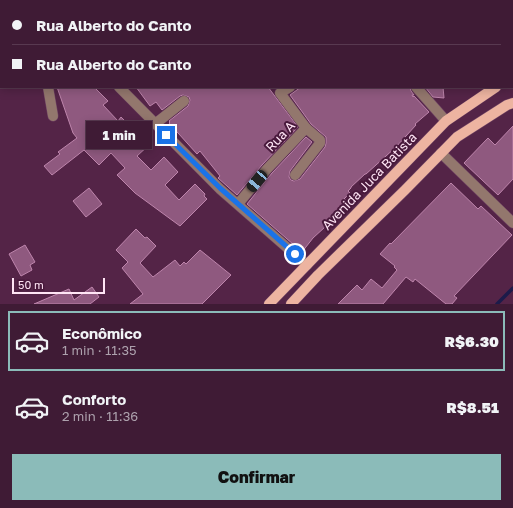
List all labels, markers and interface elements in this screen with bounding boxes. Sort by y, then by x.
text: Rua Alberto do Canto [36,16,191,34]
text: Rua Alberto do Canto [36,55,191,73]
street label: Rua A [262,117,298,155]
callout: 1 min [86,121,152,149]
route end [157,126,175,144]
text: 1 min [102,127,136,143]
street label: Avenida Juca Batista [318,129,420,233]
car [245,168,269,194]
route start [286,245,304,263]
scale bar [12,276,105,295]
text: 50 m [18,278,44,291]
icon: car [14,323,50,359]
text: Econômico [62,324,142,342]
text: R$6.30 [444,332,499,350]
text: 1 min · 11:35 [62,342,137,358]
icon: car [14,389,50,425]
text: Conforto [62,390,126,408]
text: R$8.51 [446,398,499,416]
text: 2 min · 11:36 [62,408,138,424]
button: Confirmar [12,454,501,500]

